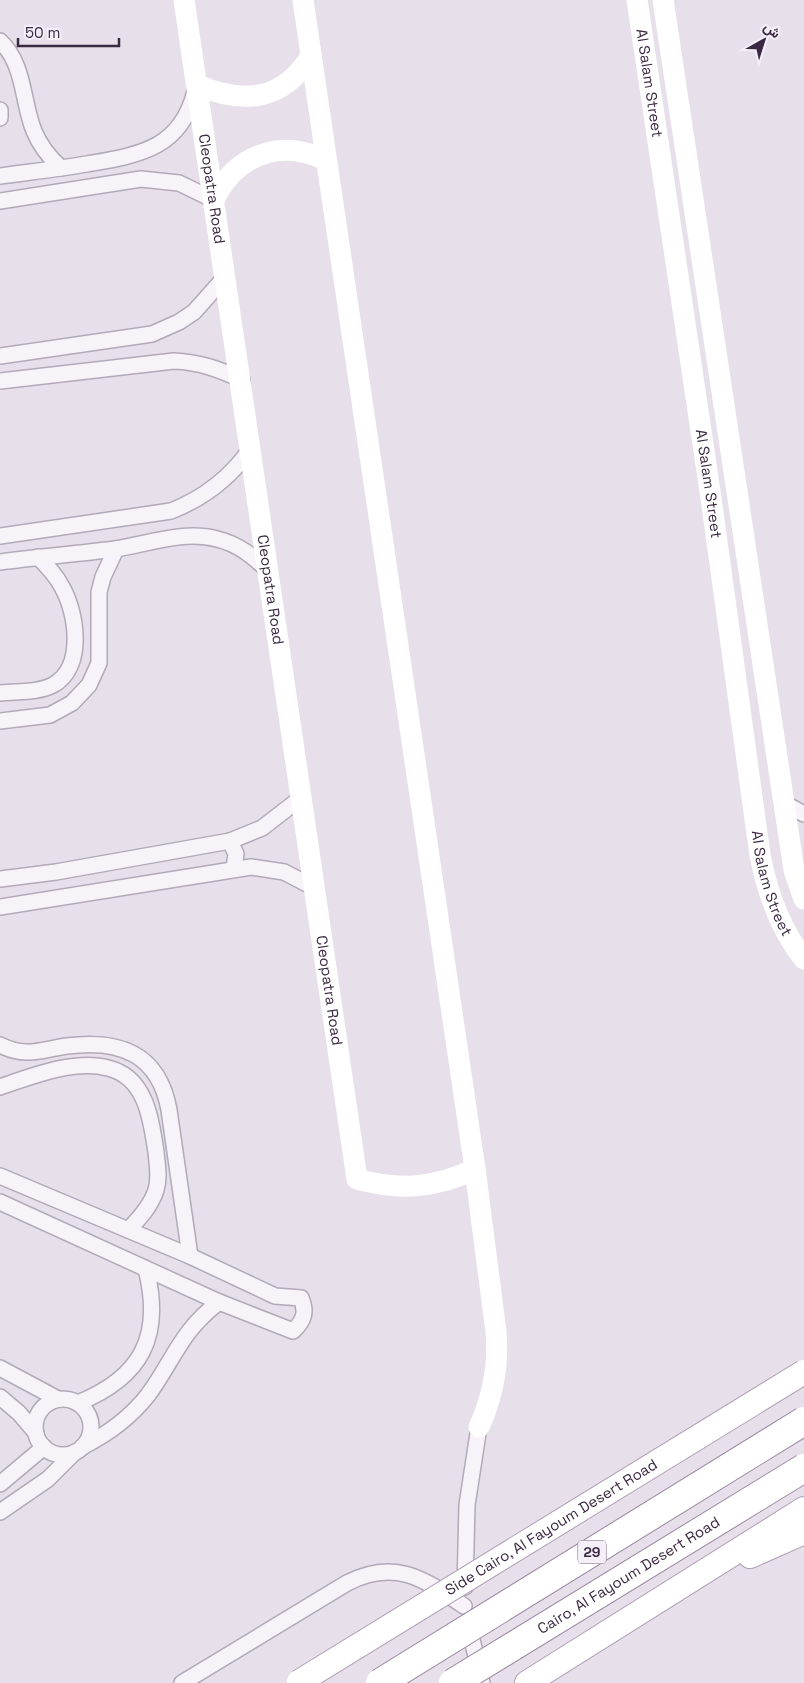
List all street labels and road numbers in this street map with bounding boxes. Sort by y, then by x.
street label: Al Salam Street [632,27,667,139]
street label: Cleopatra Road [195,133,230,245]
street label: Al Salam Street [692,428,726,539]
street label: Cleopatra Road [254,533,288,646]
street label: Al Salam Street [748,829,797,939]
street label: Cleopatra Road [312,934,347,1047]
street label: Side Cairo, Al Fayoum Desert Road [442,1454,660,1600]
street label: Cairo, Al Fayoum Desert Road [535,1513,723,1639]
road number: 29 [578,1540,606,1564]

